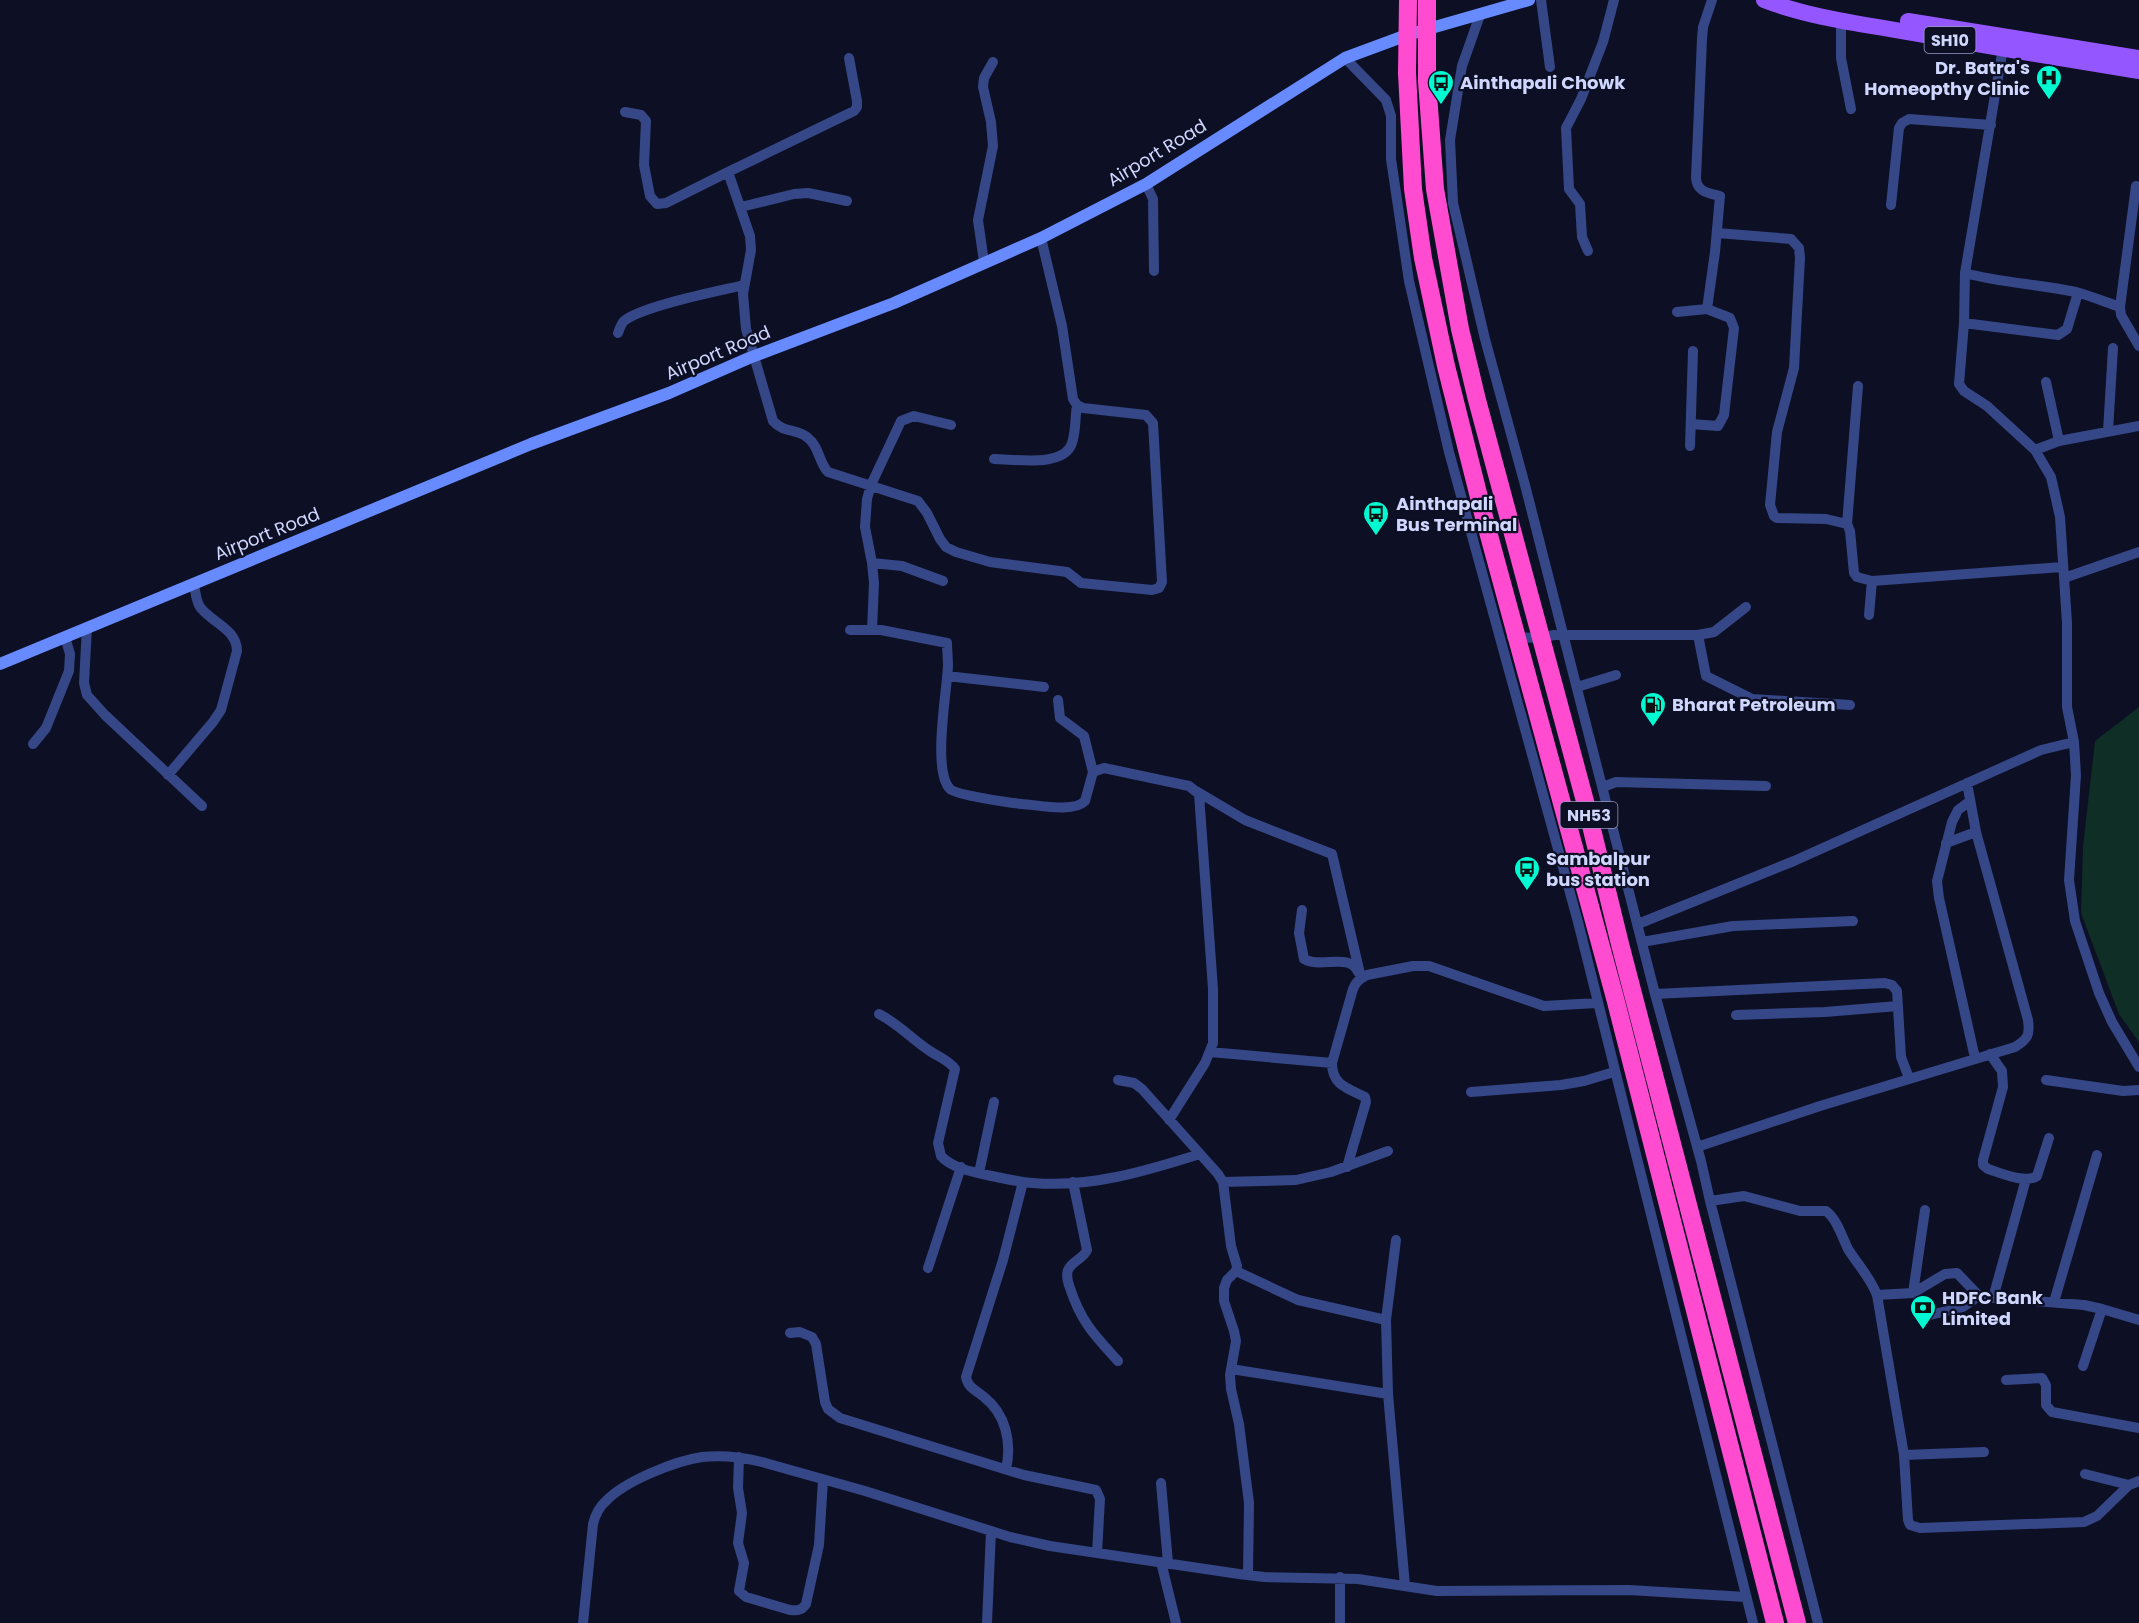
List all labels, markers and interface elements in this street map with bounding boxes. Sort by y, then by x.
road number: SH10 [1924,27,1976,53]
place label: Dr. Batra's Homeopthy Clinic [1864,55,2030,101]
hospital icon: Dr. Batra's Homeopthy Clinic [2034,63,2064,101]
bus stop icon: Ainthapali Chowk [1426,68,1456,106]
place label: Ainthapali Chowk [1460,70,1626,95]
street label: Airport Road [1102,113,1211,192]
street label: Airport Road [661,319,774,386]
place label: Ainthapali Bus Terminal [1396,491,1517,537]
bus stop icon: Ainthapali Bus Terminal [1361,499,1391,537]
street label: Airport Road [210,501,323,566]
fuel station icon: Bharat Petroleum [1638,690,1668,728]
place label: Bharat Petroleum [1672,692,1836,717]
road number: NH53 [1560,802,1618,828]
place label: Sambalpur bus station [1546,846,1650,892]
bus stop icon: Sambalpur bus station [1512,854,1542,892]
place label: HDFC Bank Limited [1942,1285,2044,1331]
bank icon: HDFC Bank Limited [1908,1293,1938,1331]

